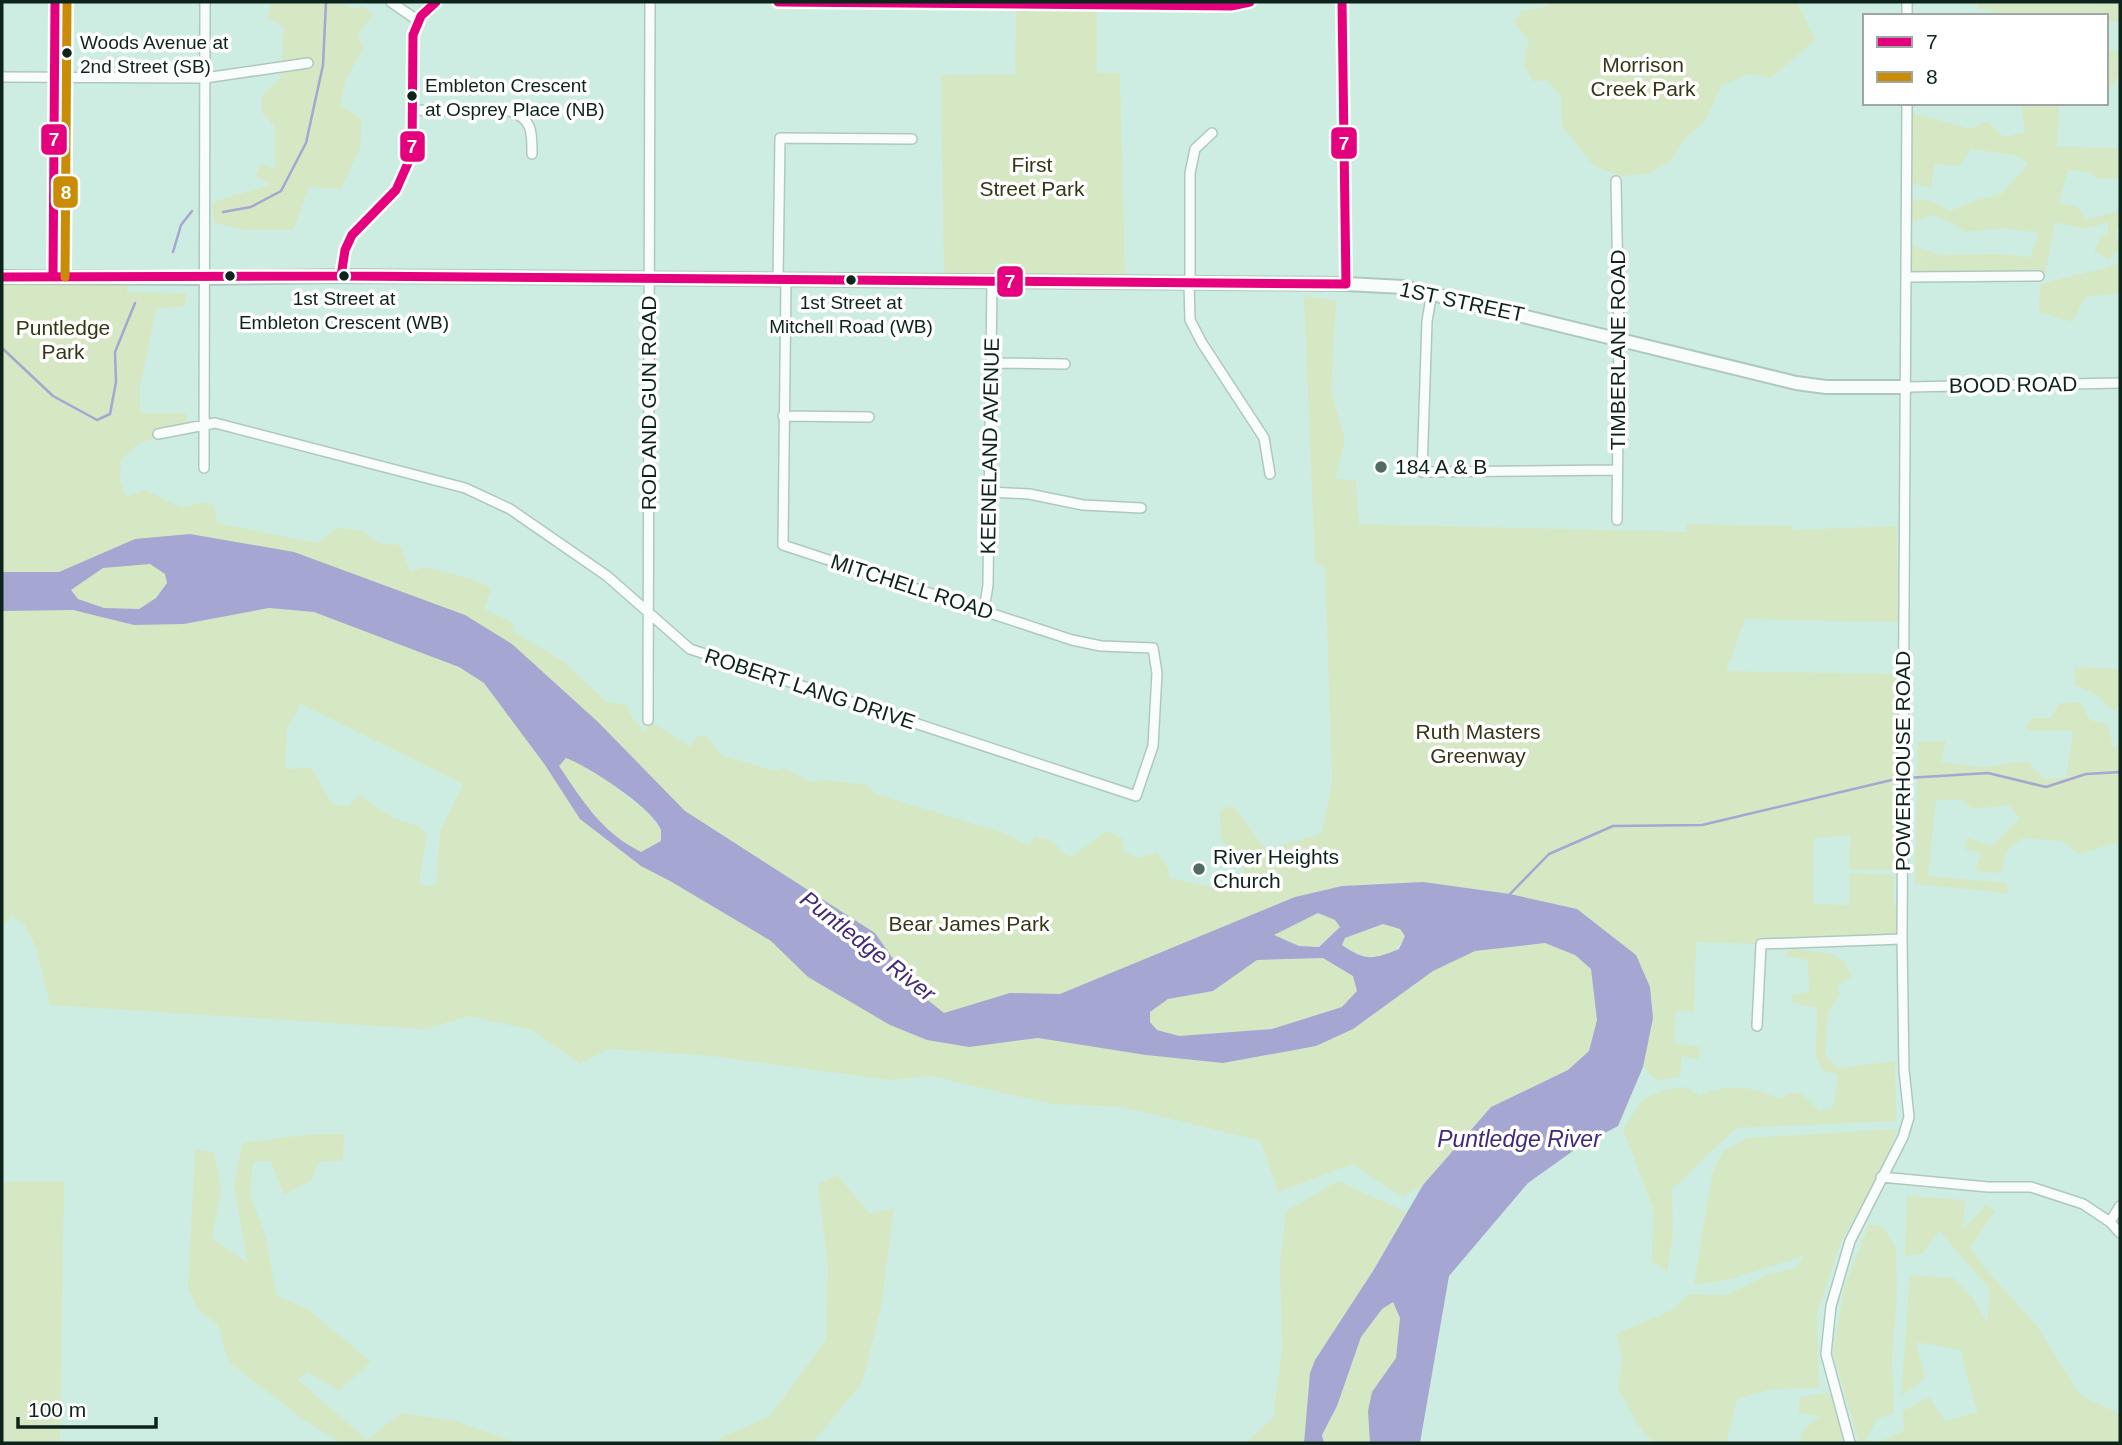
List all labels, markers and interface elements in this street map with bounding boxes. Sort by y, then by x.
legend [1863,14,2108,105]
text: 7 [1926,30,1938,53]
place label: Woods Avenue at 2nd Street (SB) [80,32,229,77]
marker: Woods Avenue at 2nd Street (SB) [60,46,74,60]
park label: Morrison Creek Park [1590,53,1696,100]
text: 8 [1926,65,1938,88]
place label: Embleton Crescent at Osprey Place (NB) [425,75,605,120]
marker: Embleton Crescent at Osprey Place (NB) [405,89,419,103]
line badge: 7 [40,123,68,156]
line badge: 7 [1330,126,1358,160]
text: 7 [49,129,59,150]
line badge: 7 [399,130,426,163]
text: 7 [1339,133,1349,154]
text: 7 [407,136,417,157]
park label: First Street Park [979,153,1085,200]
line badge: 8 [52,175,79,209]
text: 8 [61,182,71,203]
street label: TIMBERLANE ROAD [1606,250,1629,450]
line badge: 7 [996,265,1024,298]
unlabelled marker [223,269,237,283]
marker: 1st Street at Embleton Crescent (WB) [337,269,351,283]
text: 7 [1005,271,1015,292]
marker: 1st Street at Mitchell Road (WB) [844,273,858,287]
street label: 1ST STREET [1398,277,1527,326]
place label: 1st Street at Embleton Crescent (WB) [239,288,449,333]
place label: 1st Street at Mitchell Road (WB) [769,292,933,337]
street label: ROD AND GUN ROAD [637,296,660,510]
park label: Puntledge Park [16,316,110,363]
street label: KEENELAND AVENUE [976,337,1003,555]
street label: BOOD ROAD [1949,372,2077,397]
place label: 184 A & B [1395,455,1487,478]
marker: 184 A & B [1373,459,1389,475]
street label: MITCHELL ROAD [828,549,996,624]
street label: ROBERT LANG DRIVE [702,644,918,733]
street label: POWERHOUSE ROAD [1891,651,1914,871]
park label: Ruth Masters Greenway [1416,720,1540,767]
place label: River Heights Church [1213,845,1339,892]
marker: River Heights Church [1191,861,1207,877]
water label: Puntledge River [796,885,942,1007]
park label: Bear James Park [888,912,1050,935]
water label: Puntledge River [1437,1126,1602,1152]
scale bar [18,1386,156,1430]
text: 100 m [28,1398,86,1421]

